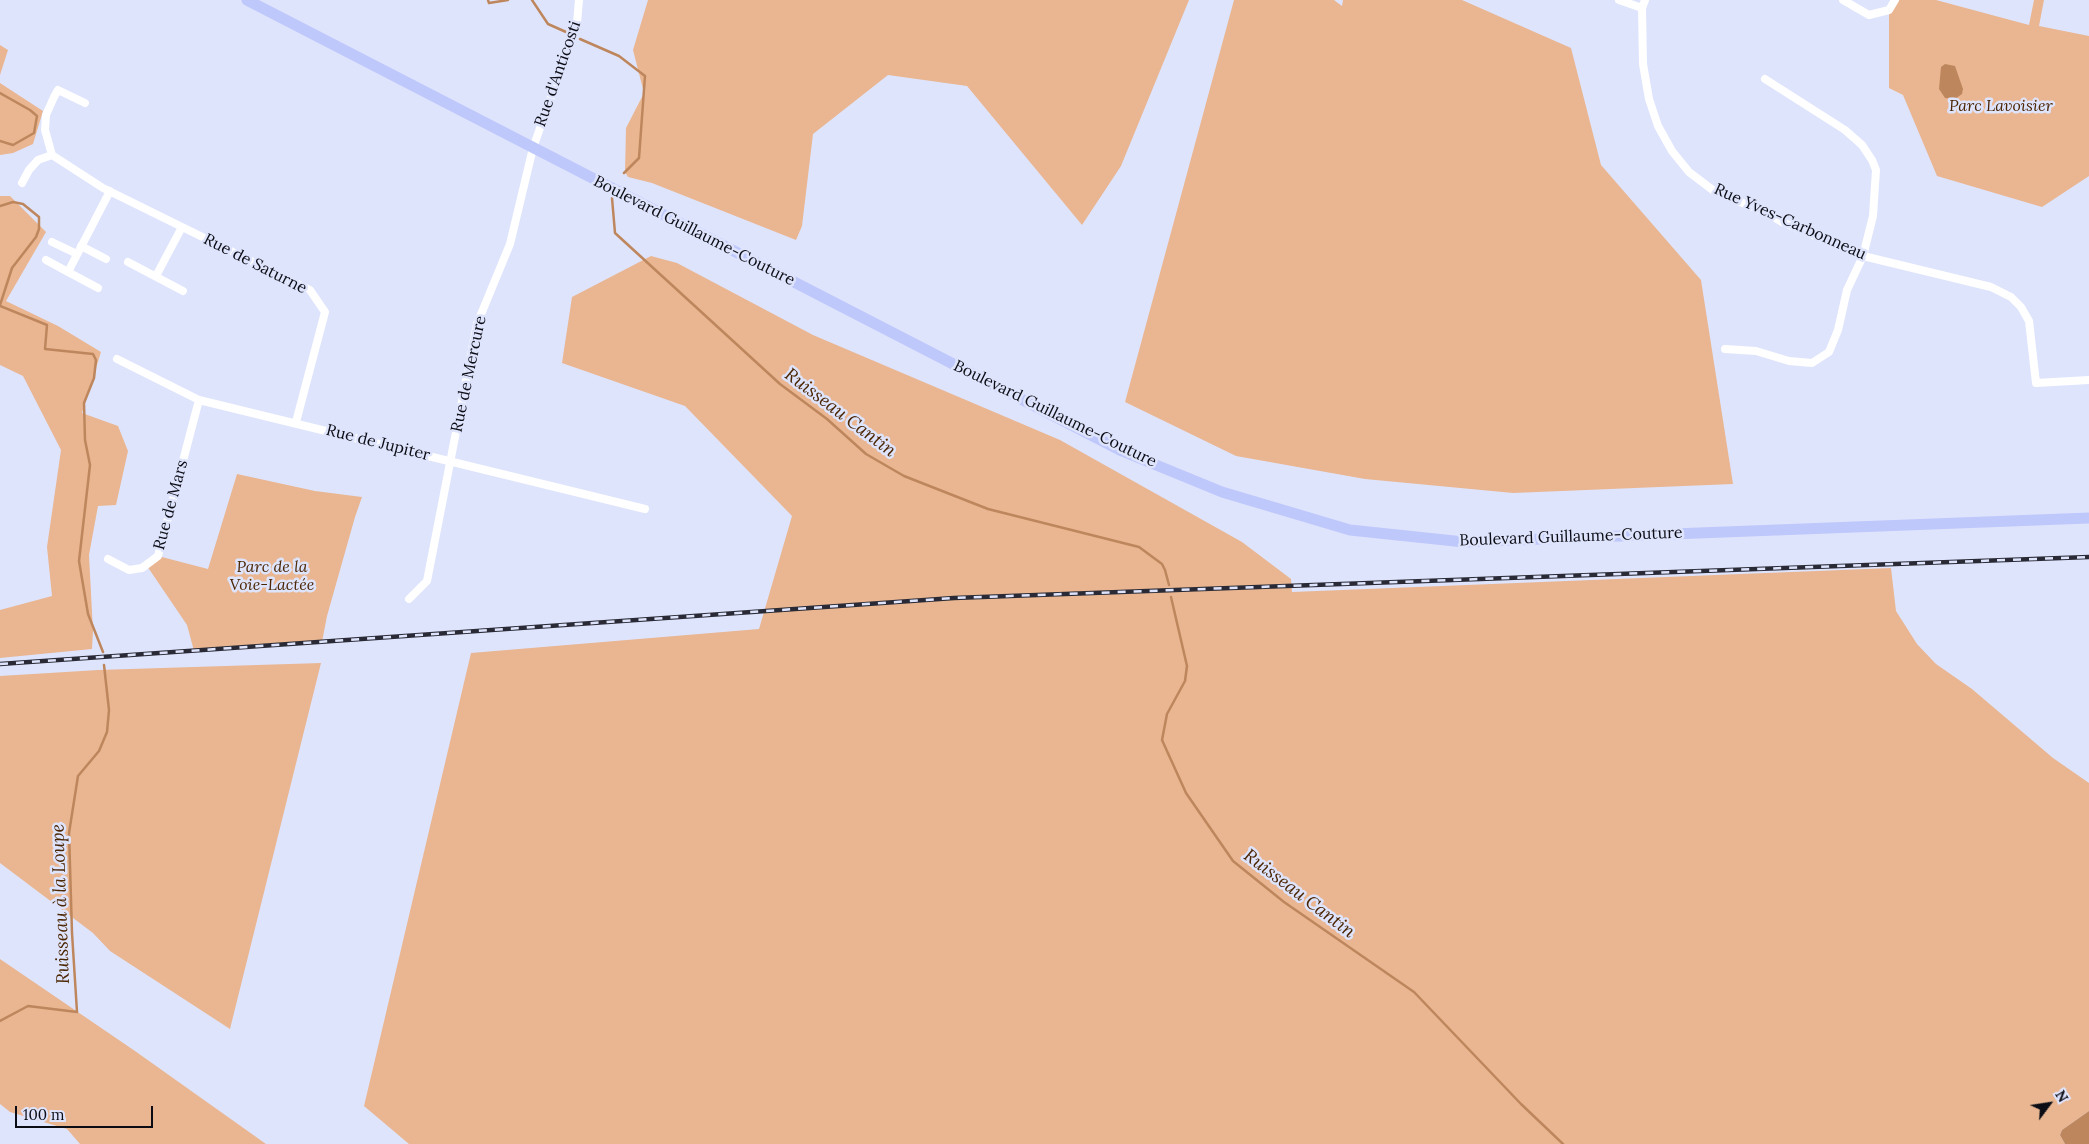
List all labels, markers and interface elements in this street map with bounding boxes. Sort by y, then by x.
street label: Rue d'Anticosti [531,19,585,129]
park label: Parc Lavoisier [1949,96,2053,116]
street label: Boulevard Guillaume-Couture [590,172,798,290]
street label: Rue Yves-Carbonneau [1711,180,1869,264]
street label: Rue de Saturne [200,230,310,298]
street label: Rue de Mercure [447,314,491,434]
street label: Boulevard Guillaume-Couture [950,356,1160,472]
water label: Ruisseau Cantin [780,364,900,462]
street label: Rue de Jupiter [324,421,432,465]
street label: Rue de Mars [150,458,192,552]
street label: Boulevard Guillaume-Couture [1459,524,1683,550]
park label: Parc de la Voie-Lactée [230,557,314,595]
water label: Ruisseau à la Loupe [47,823,75,985]
water label: Ruisseau Cantin [1239,845,1359,943]
north arrow [2024,1079,2074,1129]
text: N [2051,1087,2072,1106]
scale bar [18,1096,155,1128]
text: 100 m [23,1105,64,1124]

